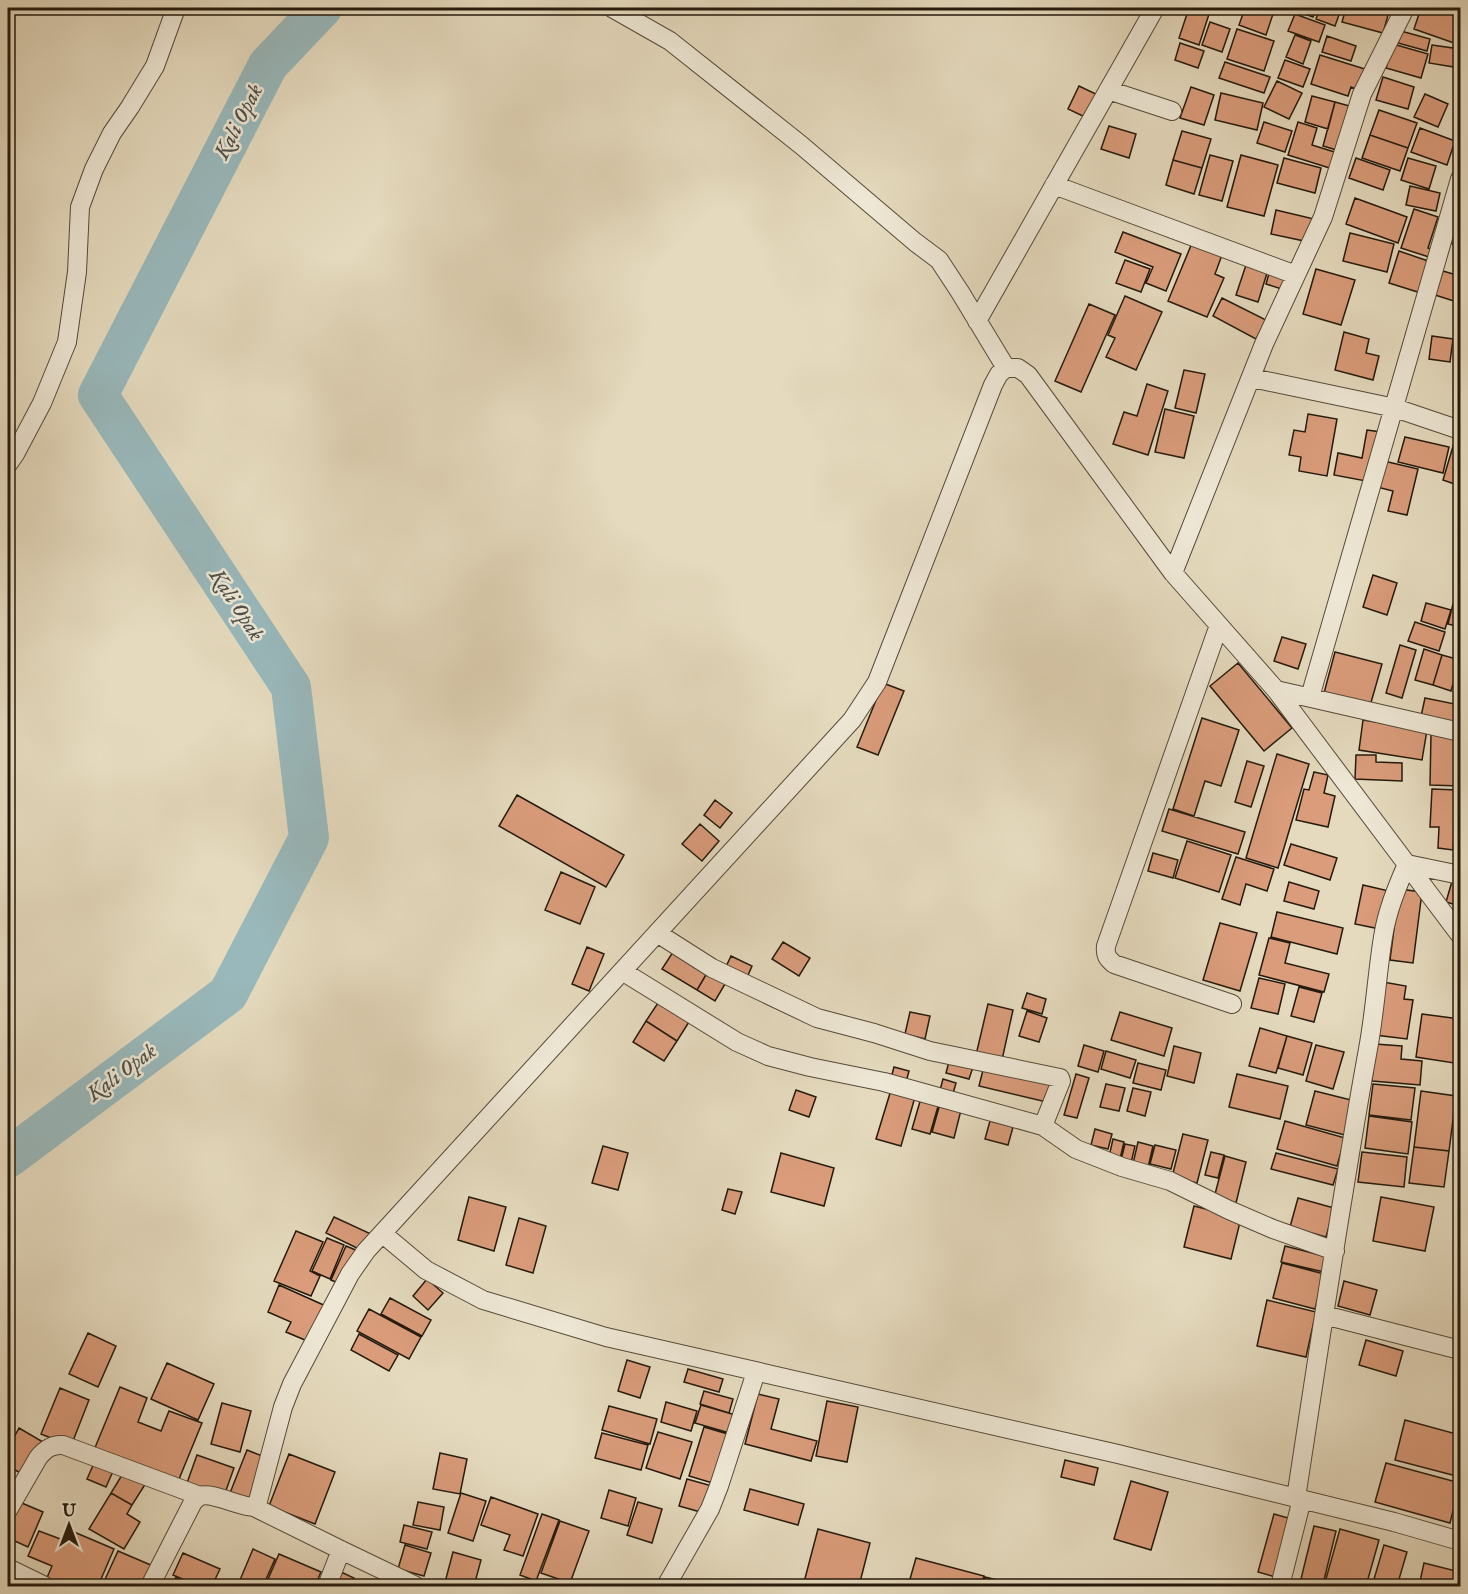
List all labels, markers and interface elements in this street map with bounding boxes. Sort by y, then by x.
water label: Kali Opak [208,80,270,165]
water label: Kali Opak [202,563,270,647]
water label: Kali Opak [81,1037,163,1109]
north arrow [39,1495,99,1555]
text: U [61,1502,76,1522]

